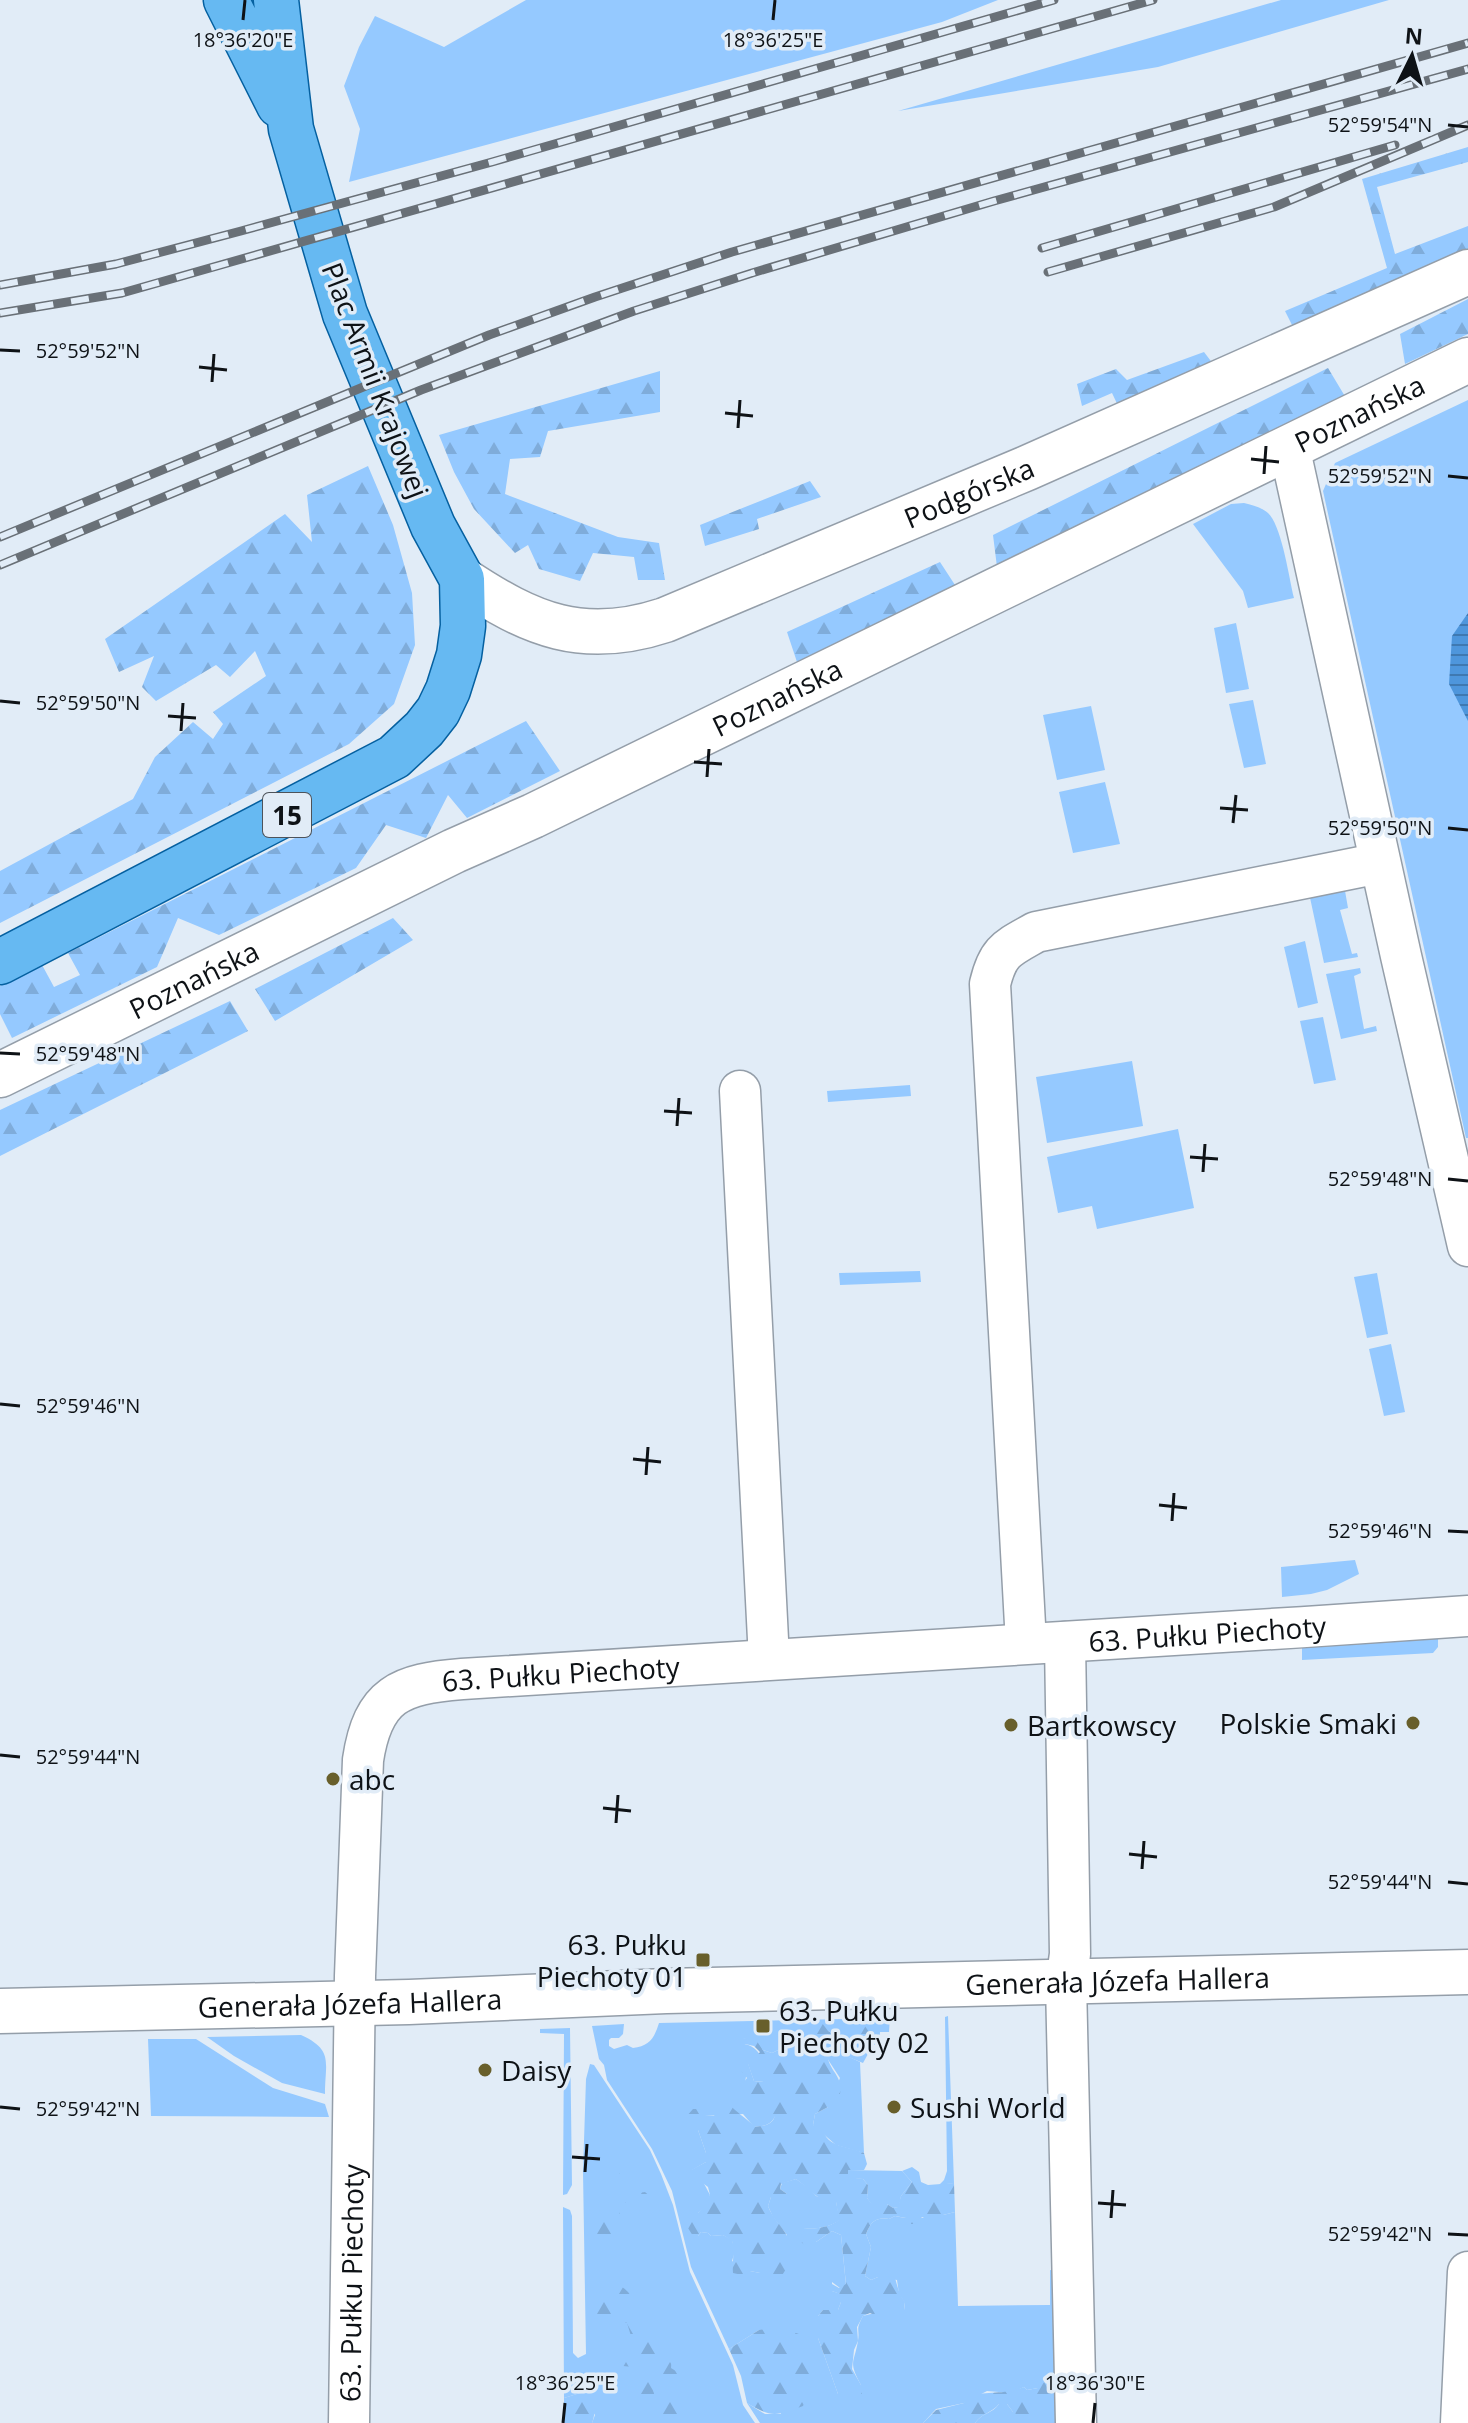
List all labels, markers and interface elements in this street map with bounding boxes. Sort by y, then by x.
north arrow [1372,16,1452,96]
text: N [1404,19,1424,51]
text: 18°36'20"E [193,26,293,53]
text: 18°36'25"E [723,26,823,53]
text: 52°59'54"N [1328,111,1432,138]
street label: Plac Armii Krajowej [314,257,438,503]
text: 52°59'52"N [36,337,140,364]
street label: Poznańska [1288,365,1431,461]
street label: Podgórska [898,448,1040,537]
text: 52°59'52"N [1328,462,1432,489]
street label: Poznańska [705,649,848,745]
text: 52°59'50"N [36,689,140,716]
road number: 15 [263,793,311,837]
text: 52°59'50"N [1328,814,1432,841]
street label: Poznańska [122,931,265,1028]
text: 52°59'48"N [36,1040,140,1067]
text: 52°59'48"N [1328,1165,1432,1192]
text: 52°59'46"N [36,1392,140,1419]
text: 52°59'46"N [1328,1517,1432,1544]
street label: 63. Pułku Piechoty [1087,1607,1328,1660]
street label: 63. Pułku Piechoty [440,1647,682,1700]
place label: Polskie Smaki [1220,1704,1397,1742]
place label: Bartkowscy [1027,1706,1177,1744]
marker: Polskie Smaki [1404,1714,1422,1732]
marker: Bartkowscy [1002,1716,1020,1734]
text: 52°59'44"N [36,1743,140,1770]
place label: abc [349,1760,395,1798]
marker: abc [324,1770,342,1788]
text: 52°59'44"N [1328,1868,1432,1895]
place label: 63. Pułku Piechoty 01 [537,1925,687,1995]
marker: 63. Pułku Piechoty 01 [694,1951,712,1969]
street label: Generała Józefa Hallera [965,1958,1270,2003]
street label: Generała Józefa Hallera [197,1979,503,2026]
place label: 63. Pułku Piechoty 02 [779,1991,929,2061]
marker: 63. Pułku Piechoty 02 [754,2017,772,2035]
place label: Daisy [501,2051,572,2089]
marker: Daisy [476,2061,494,2079]
place label: Sushi World [910,2088,1066,2126]
text: 52°59'42"N [36,2095,140,2122]
marker: Sushi World [885,2098,903,2116]
street label: 63. Pułku Piechoty [330,2163,371,2402]
text: 52°59'42"N [1328,2220,1432,2247]
text: 18°36'25"E [515,2369,615,2396]
text: 18°36'30"E [1045,2369,1145,2396]

